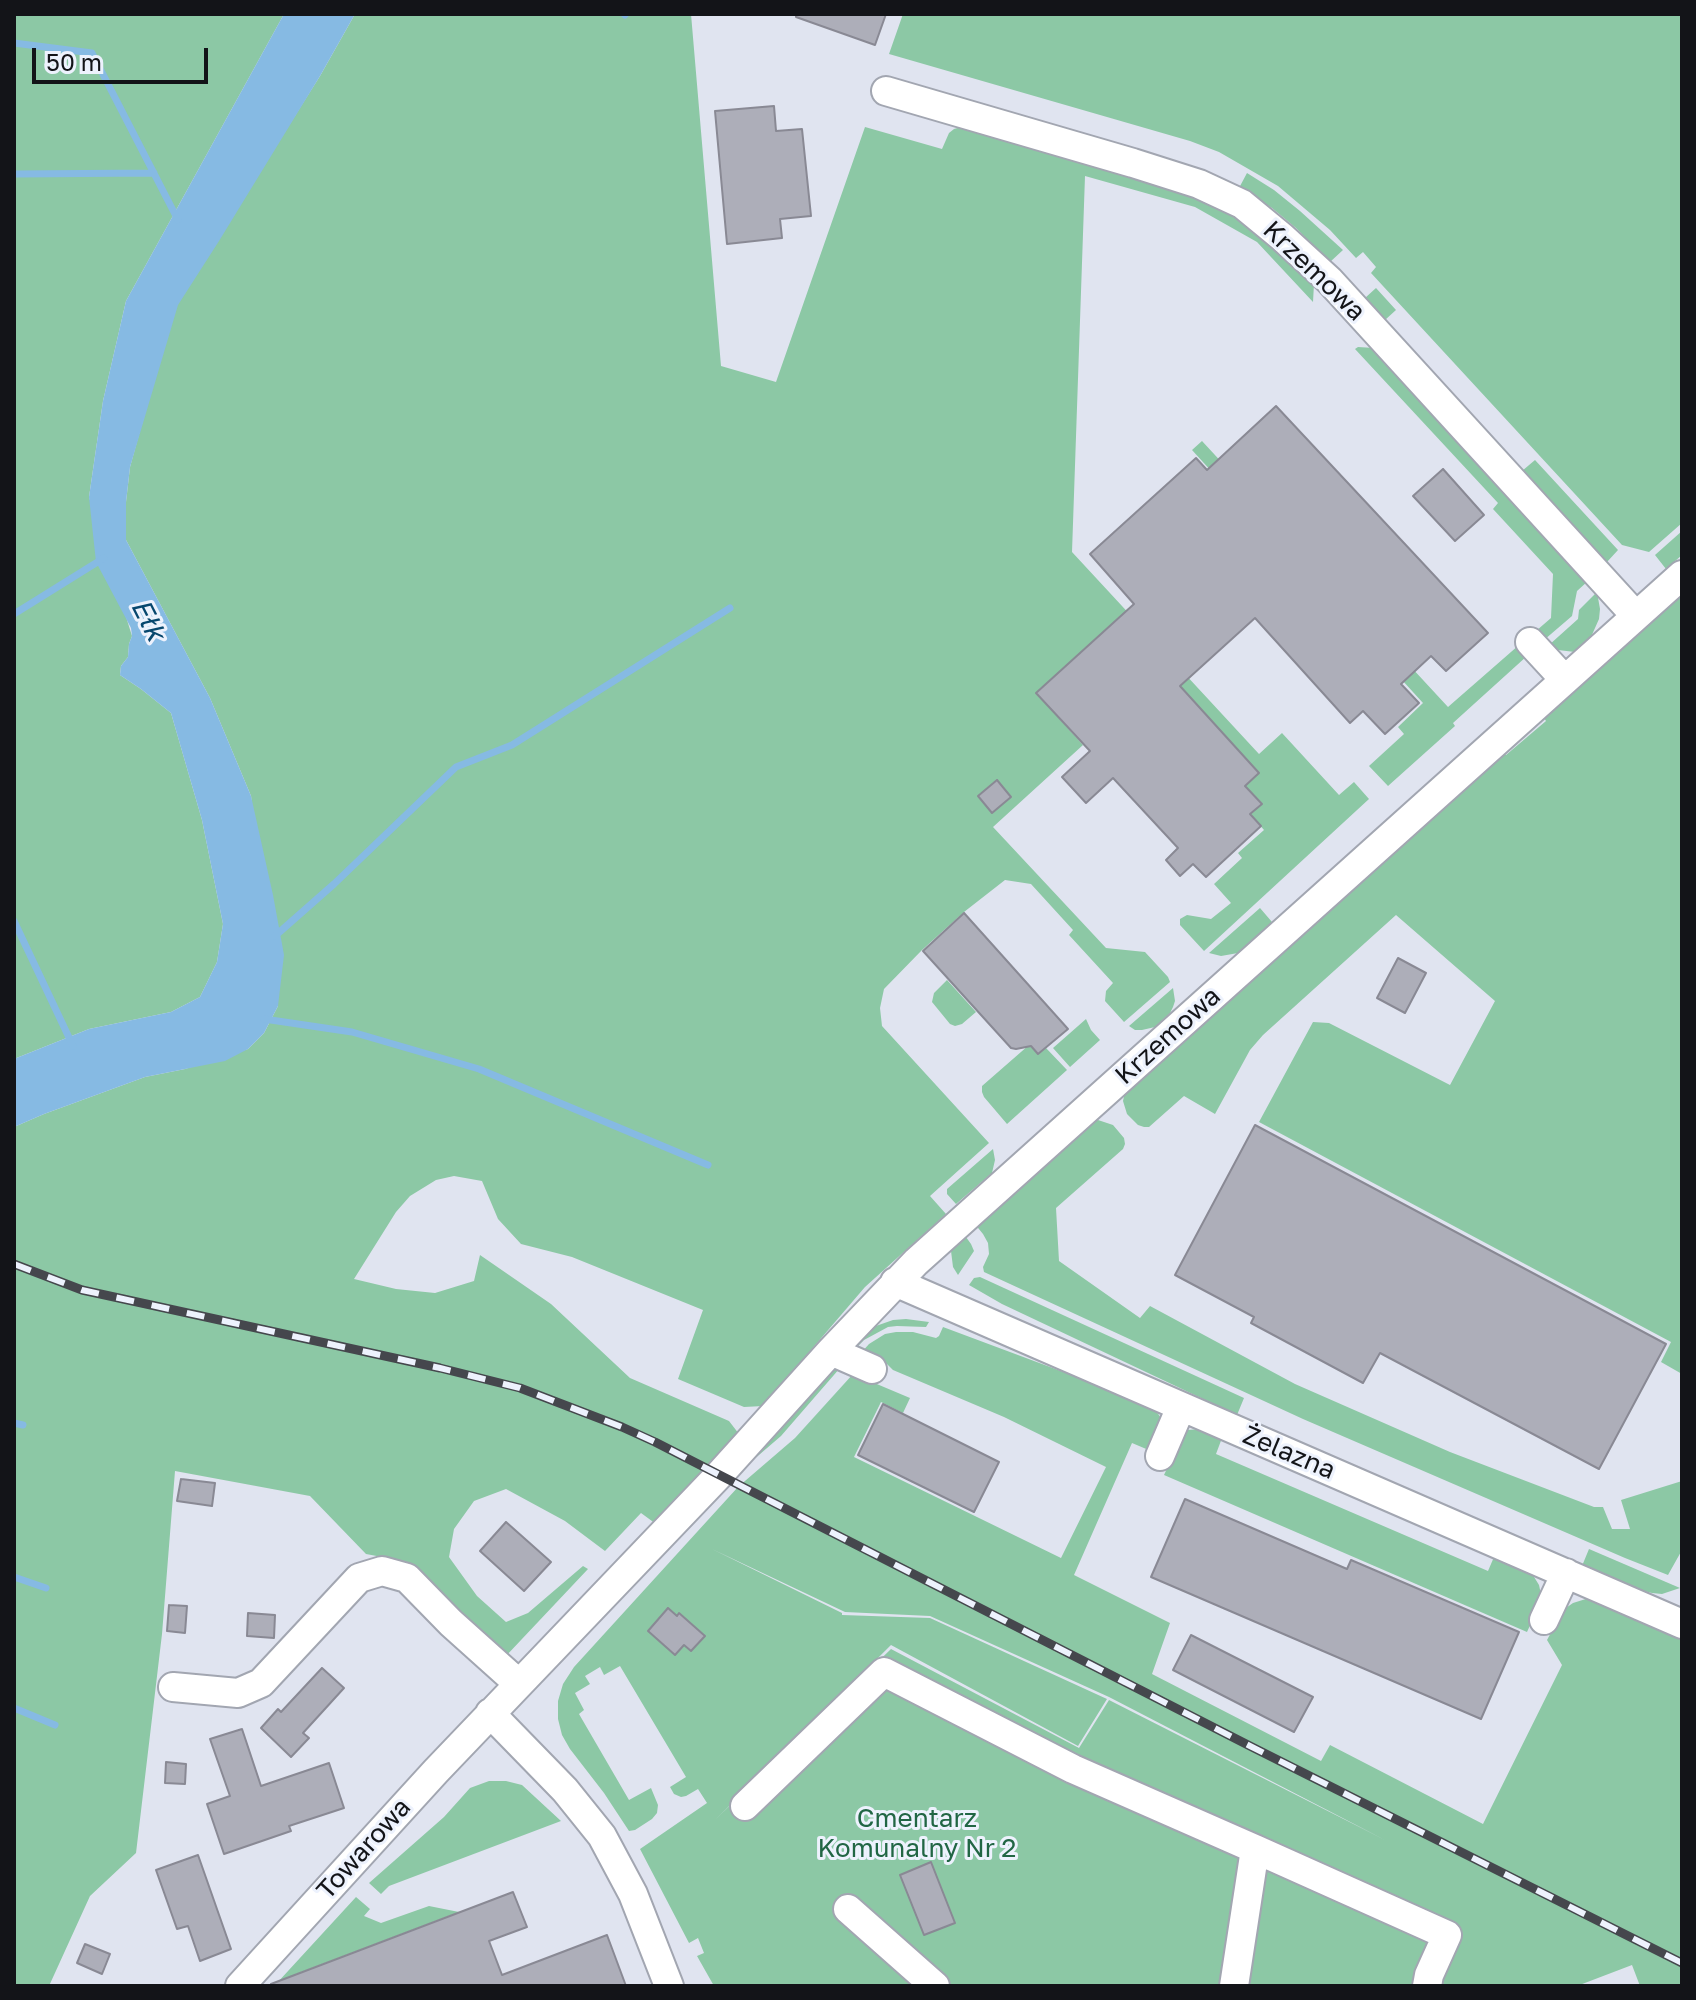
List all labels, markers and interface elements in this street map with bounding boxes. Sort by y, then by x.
scale bar [36,32,212,82]
text: 50 m [46,47,102,76]
street label: Krzemowa [1256,215,1372,327]
water label: Ełk [123,593,173,647]
street label: Krzemowa [1109,981,1227,1091]
street label: Żelazna [1238,1420,1340,1486]
street label: Towarowa [311,1792,417,1906]
park label: Cmentarz Komunalny Nr 2 [818,1803,1016,1864]

